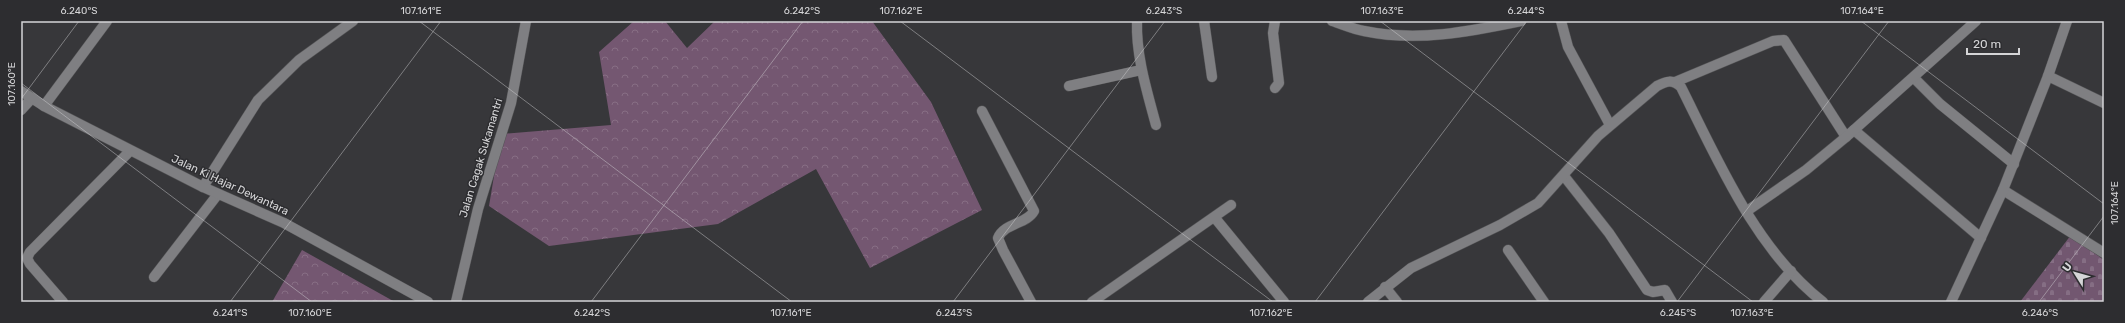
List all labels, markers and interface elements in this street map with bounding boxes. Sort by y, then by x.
text: 6.240°S [61,5,97,17]
text: 107.161°E [400,5,442,17]
text: 6.242°S [784,5,820,17]
text: 107.162°E [879,5,923,17]
text: 6.243°S [1146,5,1182,17]
text: 107.163°E [1360,5,1404,17]
text: 6.244°S [1508,5,1544,17]
text: 107.164°E [1840,5,1884,17]
scale bar [1967,30,2019,56]
text: 20 m [1973,37,2001,51]
text: 107.160°E [6,62,18,106]
street label: Jalan Cagak Sukamantri [457,97,505,219]
street label: Jalan Ki Hajar Dewantara [169,152,291,218]
text: 107.164°E [2109,181,2121,225]
north arrow [2055,253,2095,293]
text: U [2060,260,2075,274]
text: 6.241°S [213,307,247,319]
text: 107.160°E [288,307,332,319]
text: 6.242°S [574,307,610,319]
text: 107.161°E [770,307,812,319]
text: 6.243°S [936,307,972,319]
text: 107.162°E [1249,307,1293,319]
text: 6.245°S [1660,307,1696,319]
text: 107.163°E [1730,307,1774,319]
text: 6.246°S [2022,307,2058,319]

